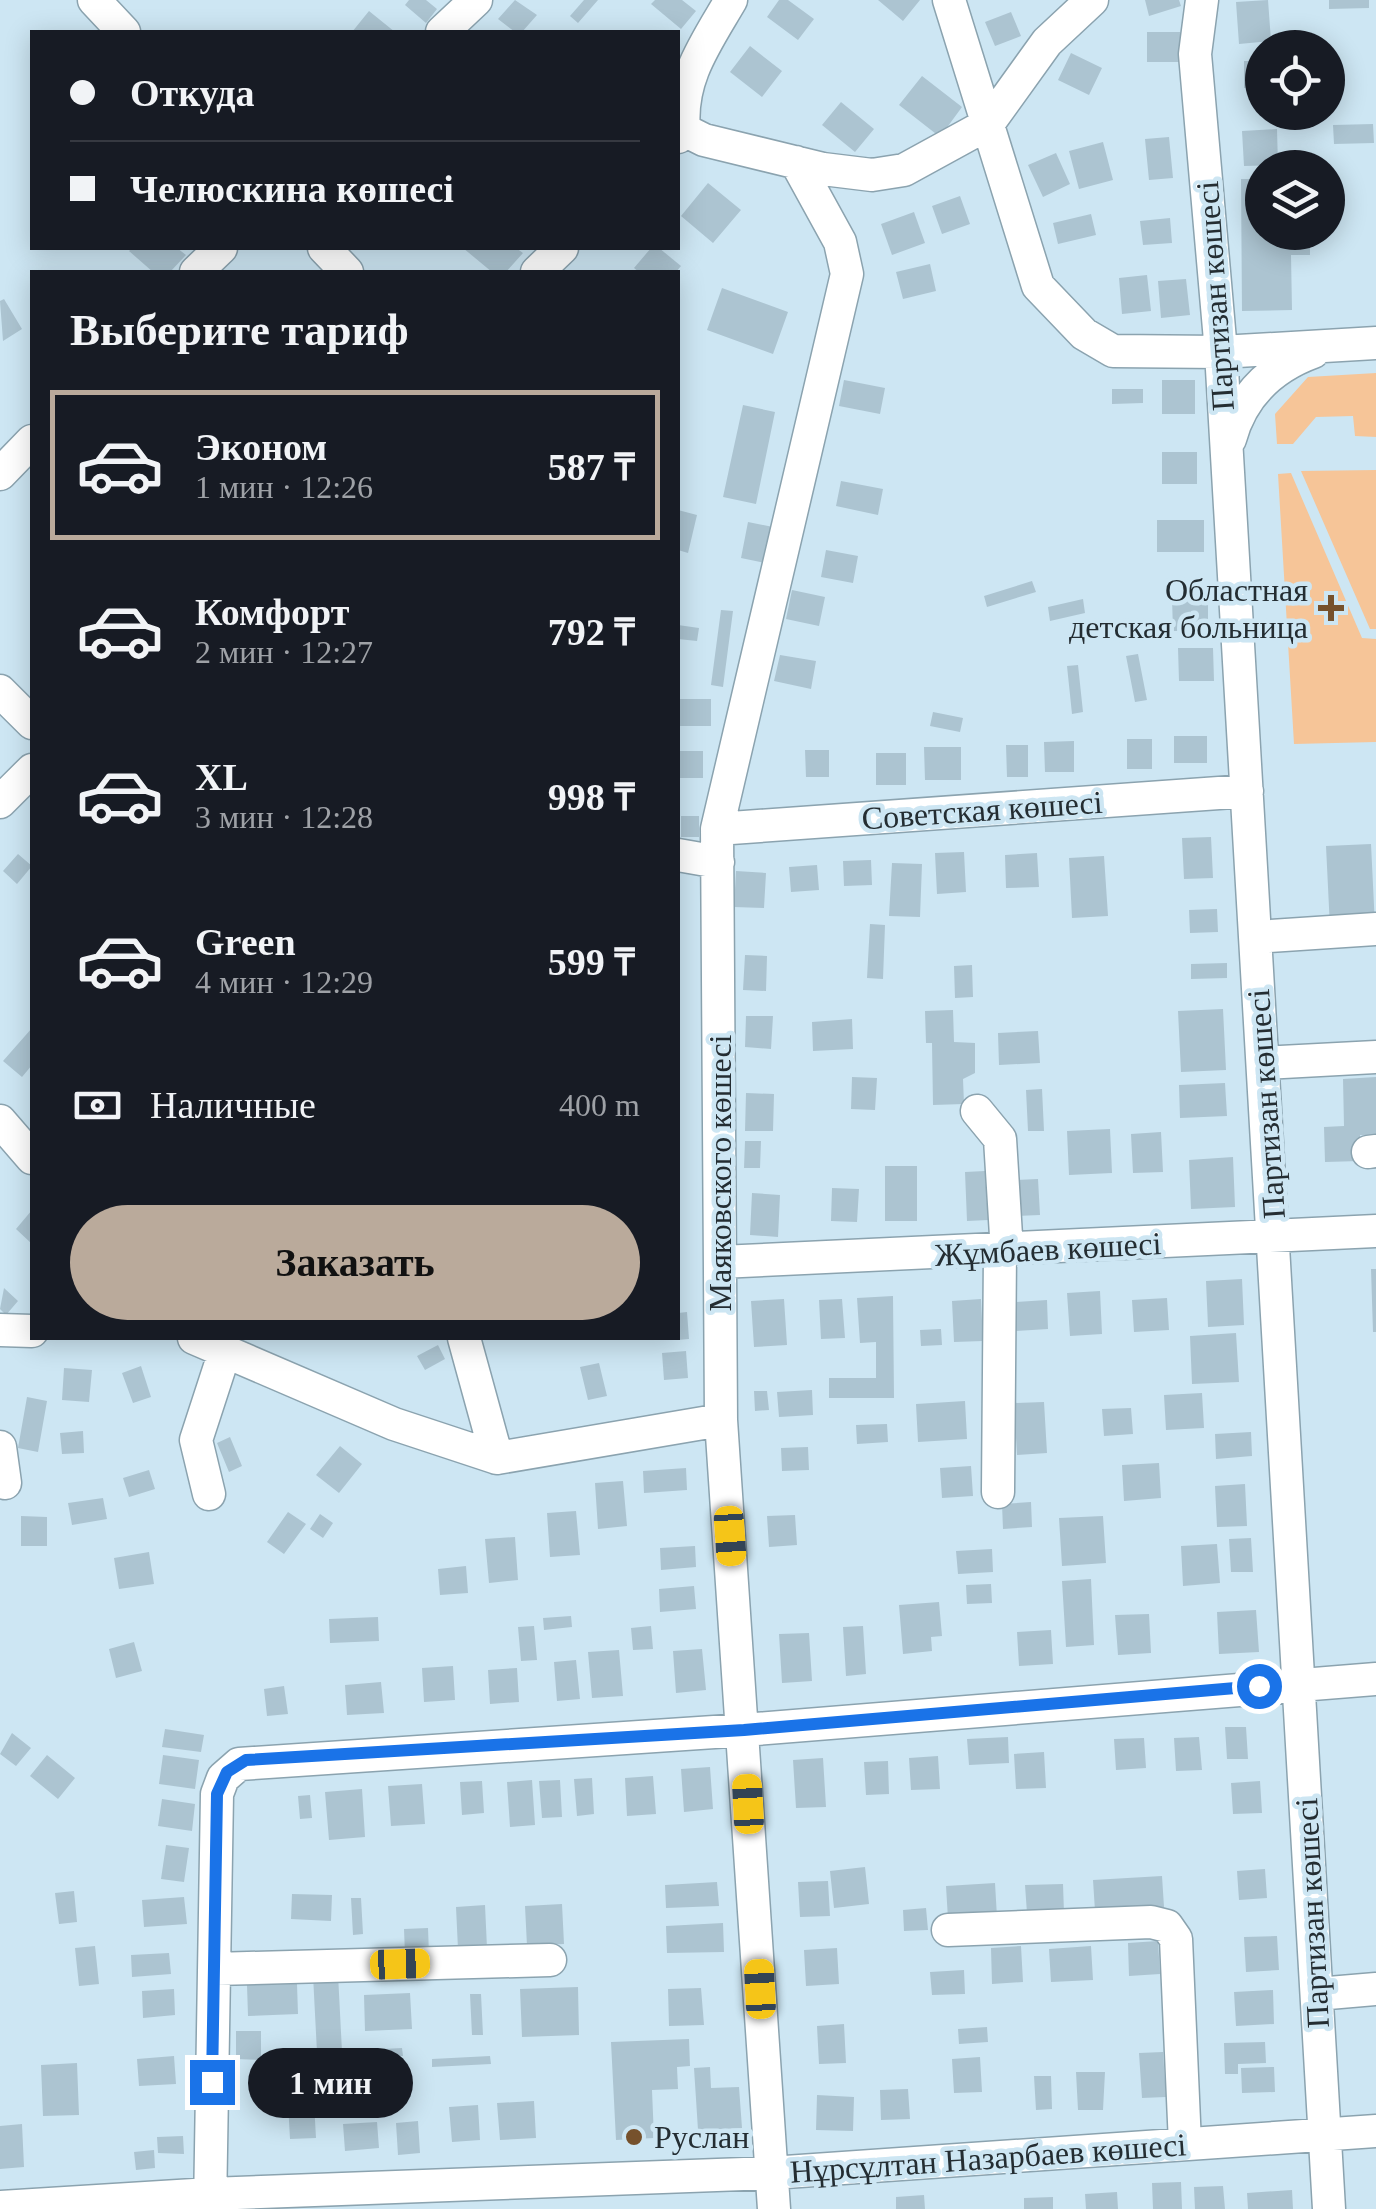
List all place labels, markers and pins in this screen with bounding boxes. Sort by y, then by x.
place label: Областная детская больница [1069,572,1308,645]
marker: Областная детская больница [1318,595,1344,621]
place label: Руслан [654,2119,749,2155]
marker: Руслан [623,2126,645,2148]

